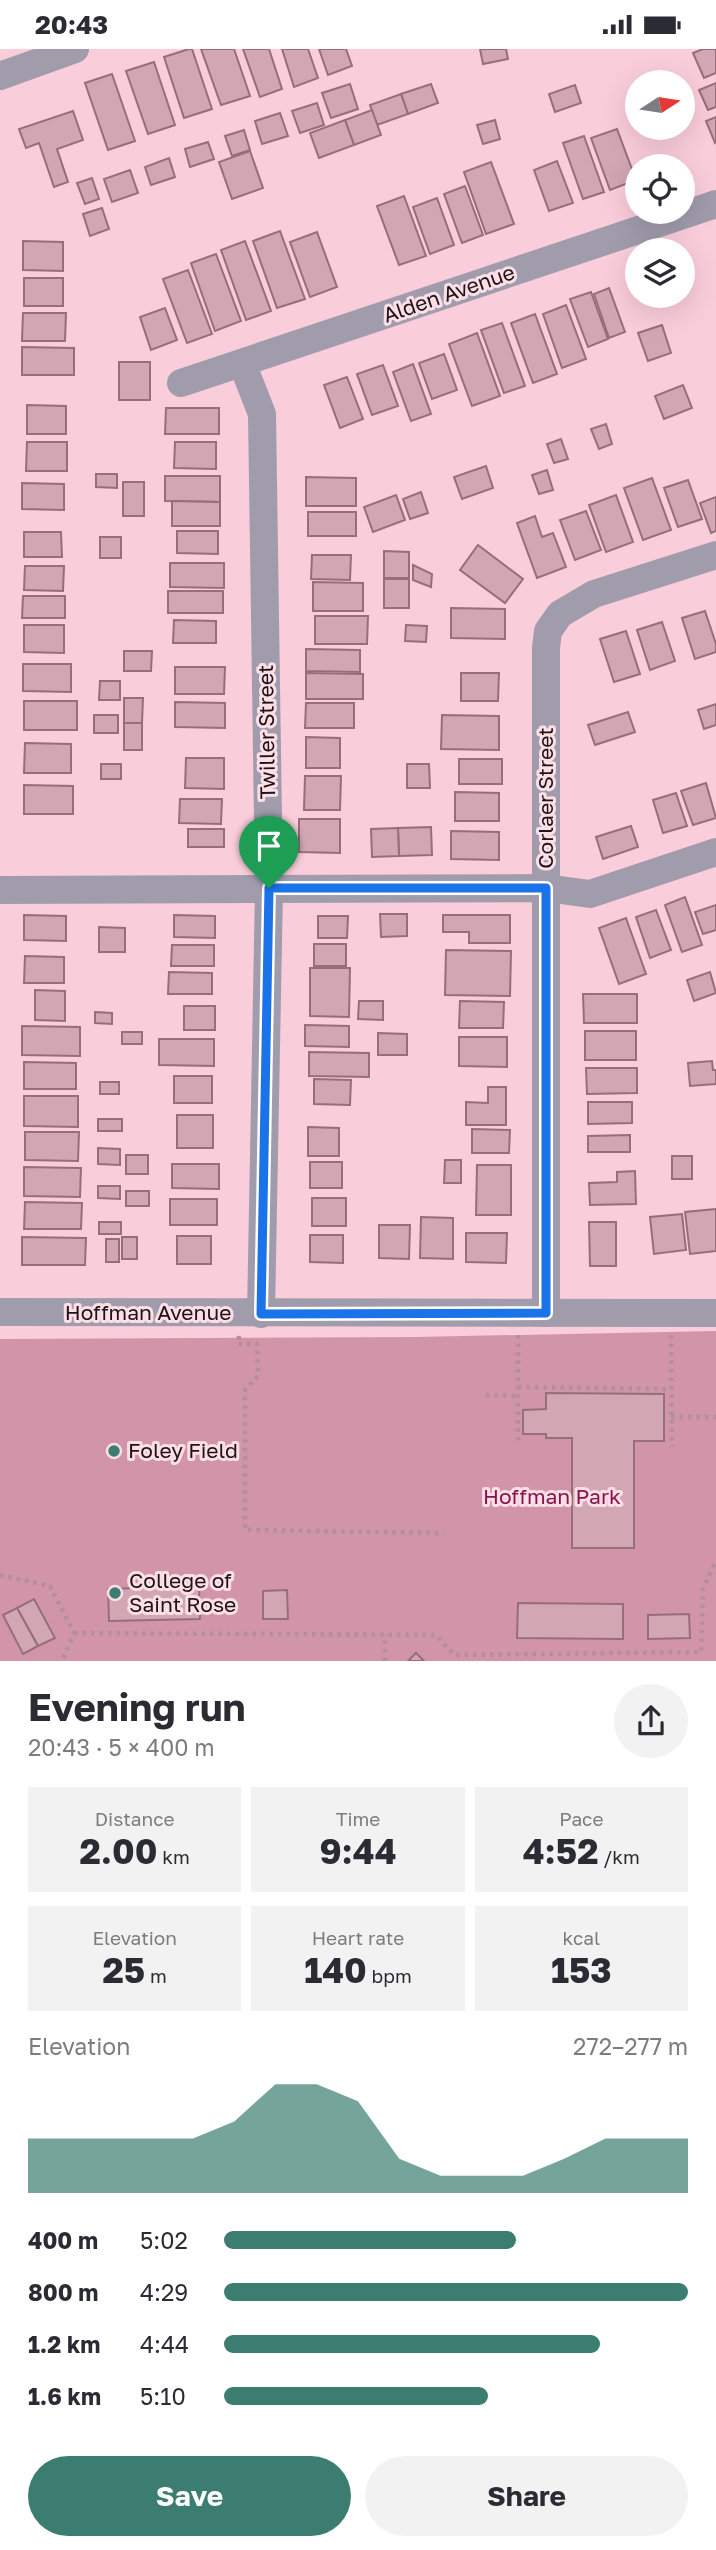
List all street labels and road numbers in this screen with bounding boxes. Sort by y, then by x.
street label: Alden Avenue [379,258,518,328]
street label: Twiller Street [252,664,280,800]
street label: Corlaer Street [532,727,558,869]
street label: Hoffman Avenue [65,1299,231,1325]

